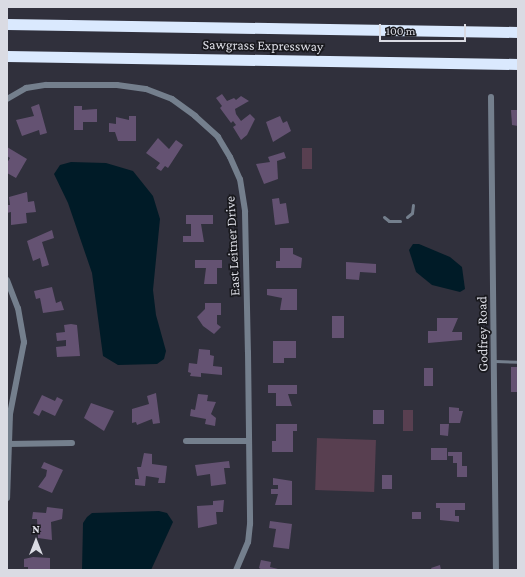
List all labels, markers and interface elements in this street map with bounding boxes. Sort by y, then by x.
scale bar [381,16,468,42]
text: 100 m [386,24,415,38]
street label: Sawgrass Expressway [202,36,324,54]
street label: East Leitner Drive [221,196,243,296]
street label: Godfrey Road [473,296,491,372]
north arrow [16,521,56,561]
text: N [32,523,40,535]

